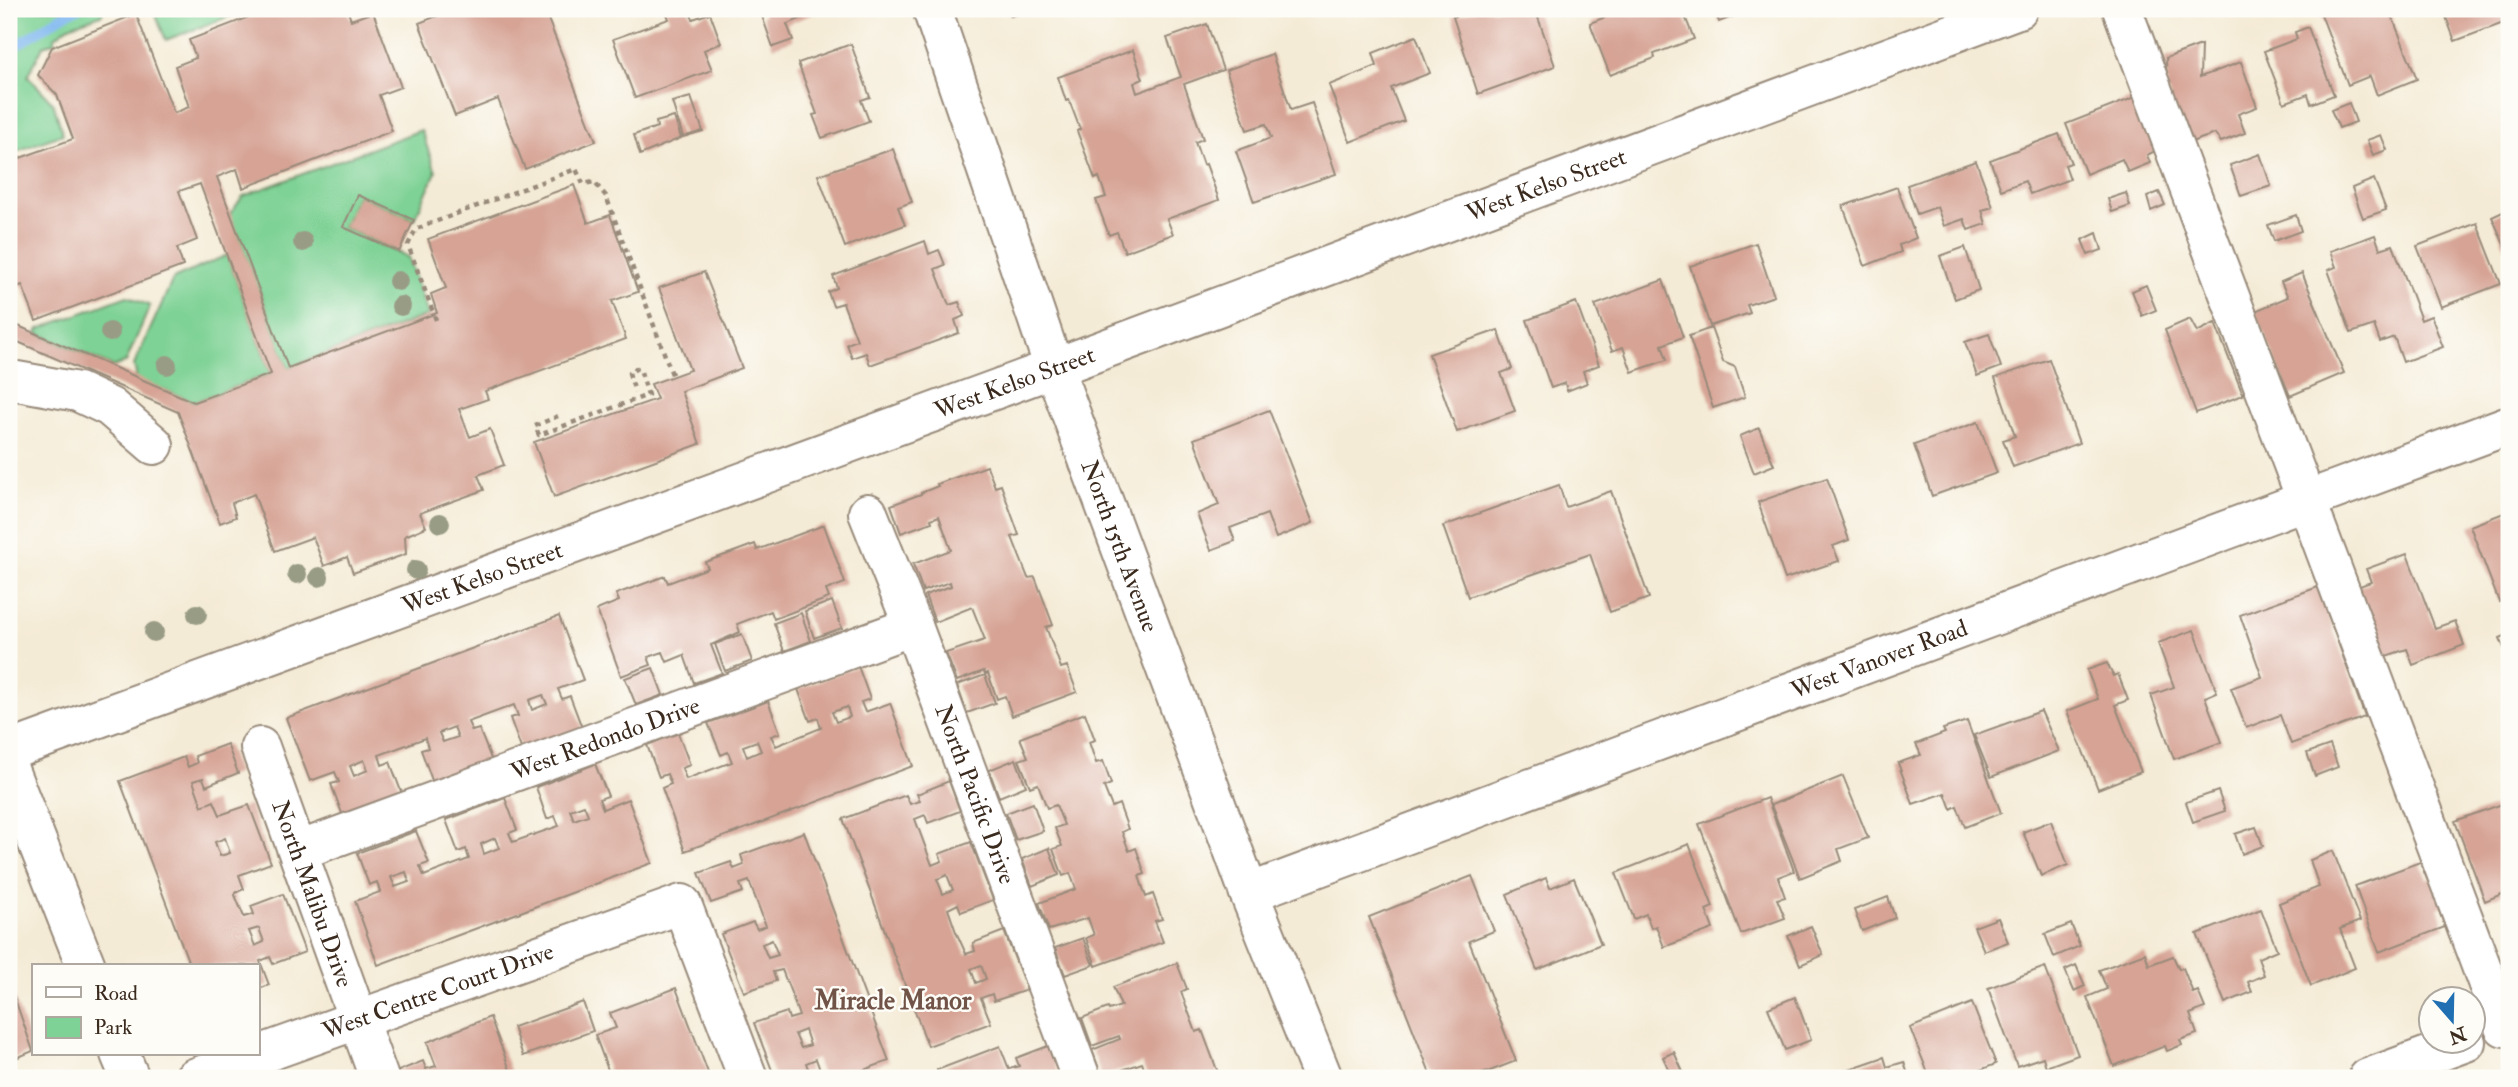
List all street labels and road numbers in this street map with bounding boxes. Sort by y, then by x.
street label: West Kelso Street [1461,141,1631,230]
street label: West Kelso Street [929,339,1100,427]
street label: North 15th Avenue [1074,456,1166,636]
street label: West Kelso Street [397,534,567,622]
street label: West Vanover Road [1785,612,1972,707]
street label: West Redondo Drive [505,690,704,788]
street label: North Pacific Drive [928,700,1023,888]
street label: North Malibu Drive [264,796,360,992]
street label: West Centre Court Drive [317,936,558,1047]

